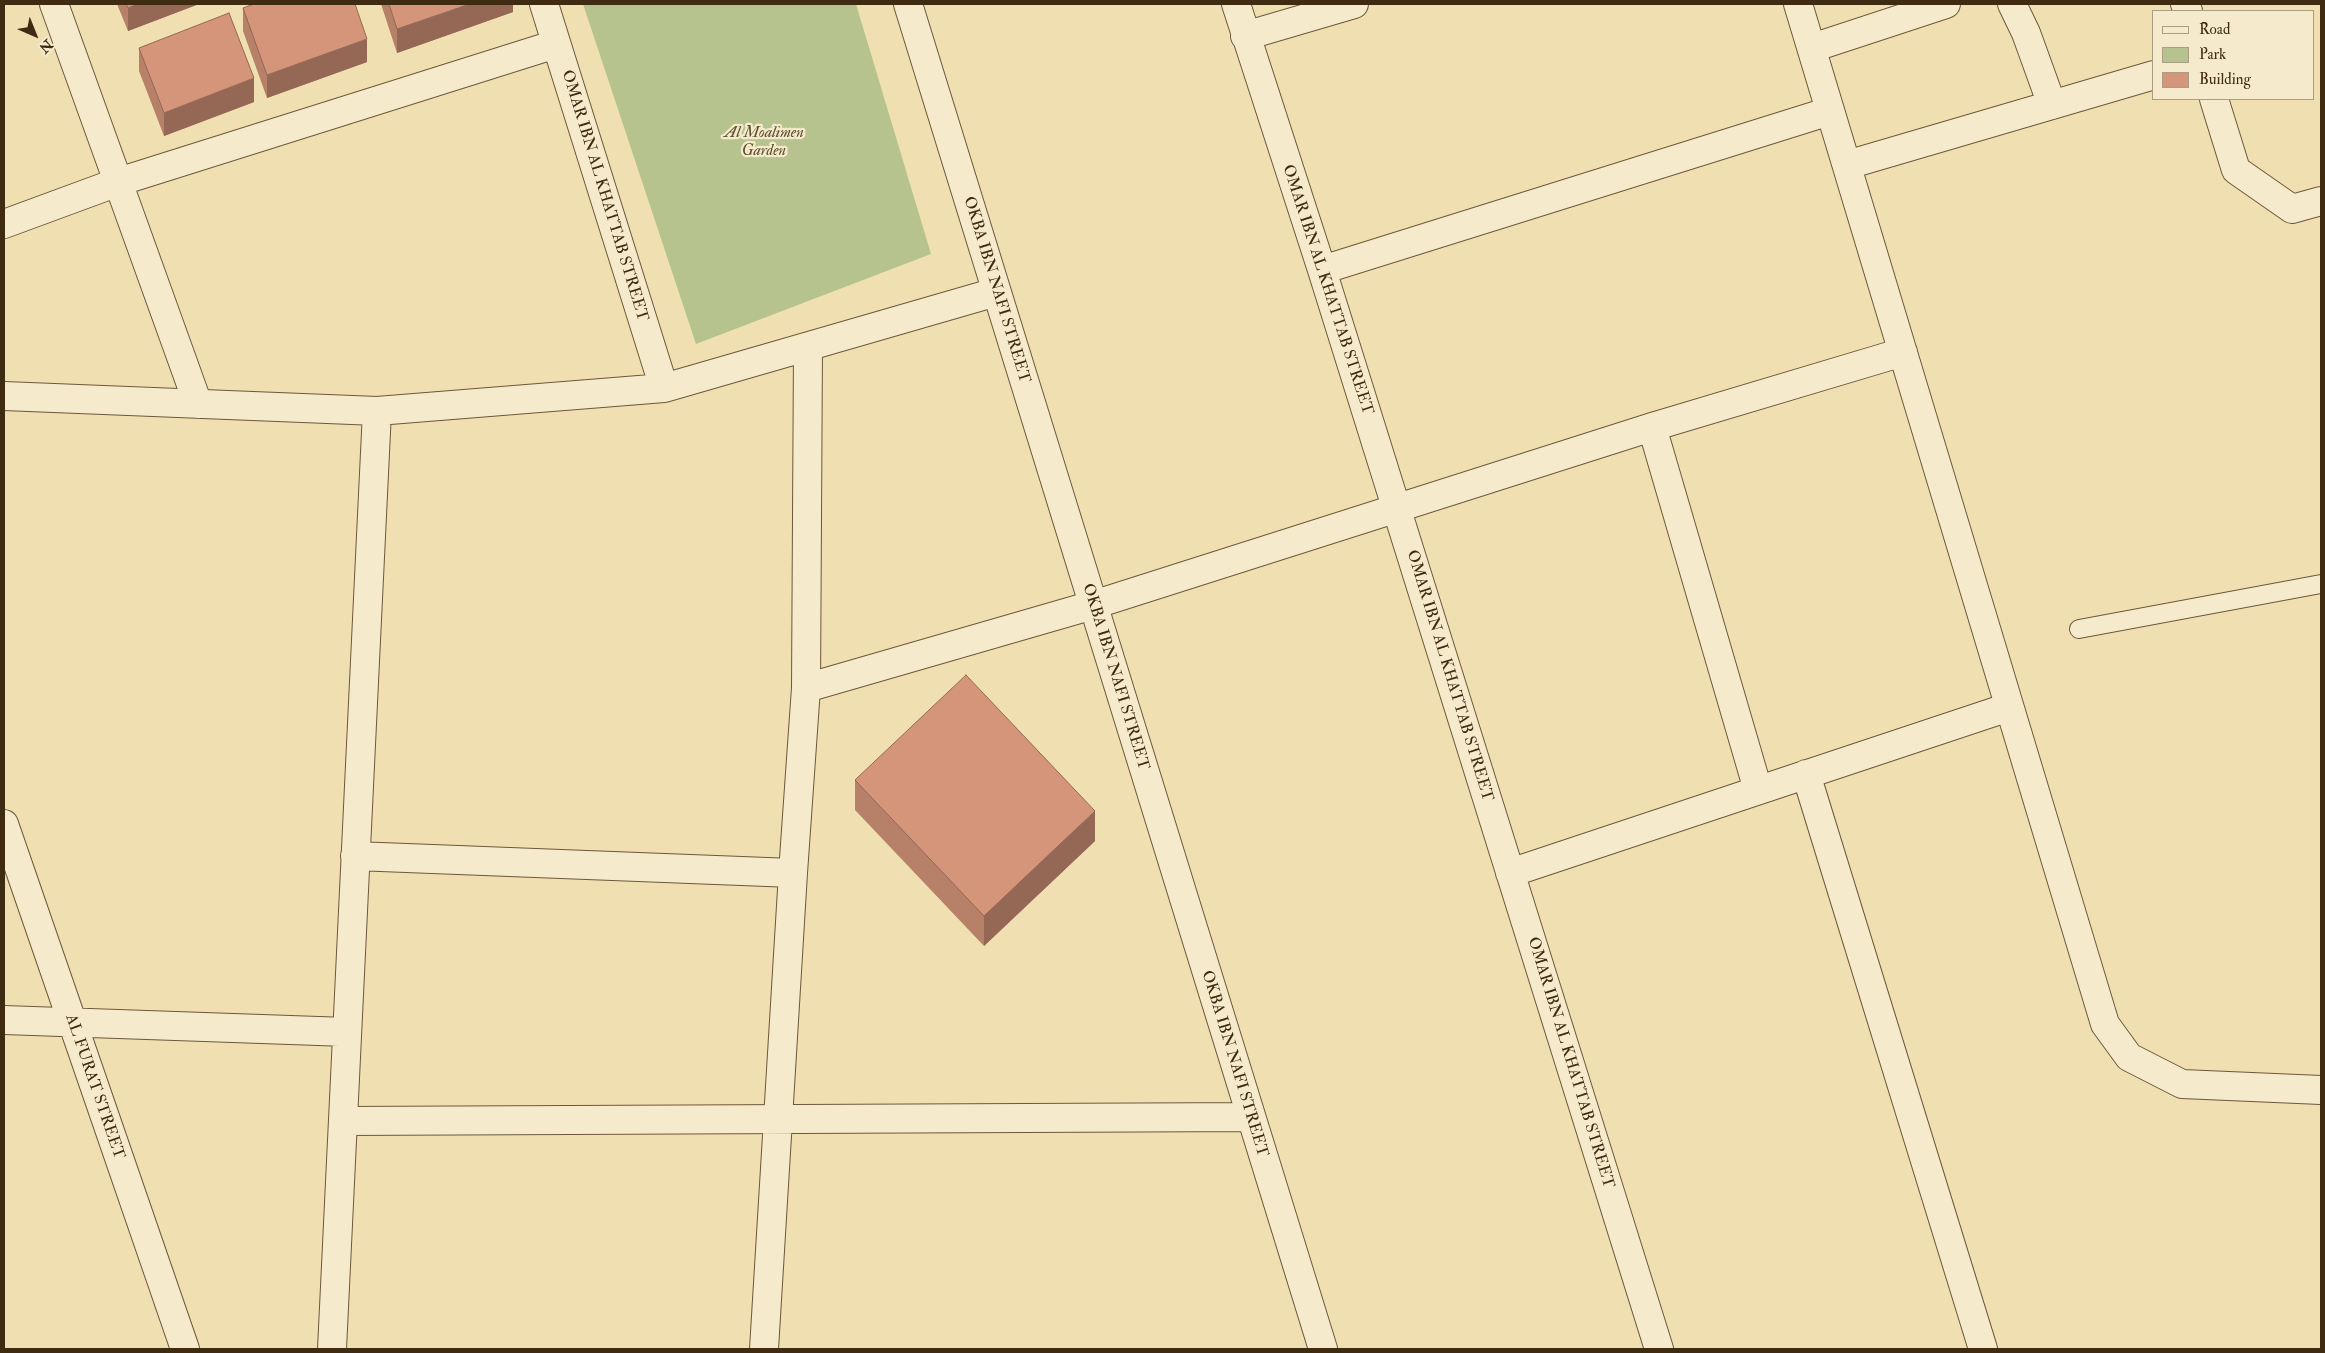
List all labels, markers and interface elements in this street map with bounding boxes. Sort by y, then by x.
north arrow [10,10,60,60]
legend [2152,10,2315,100]
text: Road [2199,20,2230,39]
text: N [35,36,56,57]
text: Park [2199,45,2226,64]
street label: OMAR IBN AL KHATTAB STREET [557,68,651,324]
text: Building [2199,70,2251,89]
park label: Al Moalimen Garden [724,124,804,162]
street label: OMAR IBN AL KHATTAB STREET [1277,163,1377,417]
street label: OKBA IBN NAFI STREET [958,194,1034,386]
street label: OMAR IBN AL KHATTAB STREET [1402,548,1496,804]
street label: OKBA IBN NAFI STREET [1077,581,1153,773]
street label: OMAR IBN AL KHATTAB STREET [1523,935,1617,1191]
street label: OKBA IBN NAFI STREET [1196,968,1272,1160]
street label: AL FURAT STREET [60,1012,128,1162]

